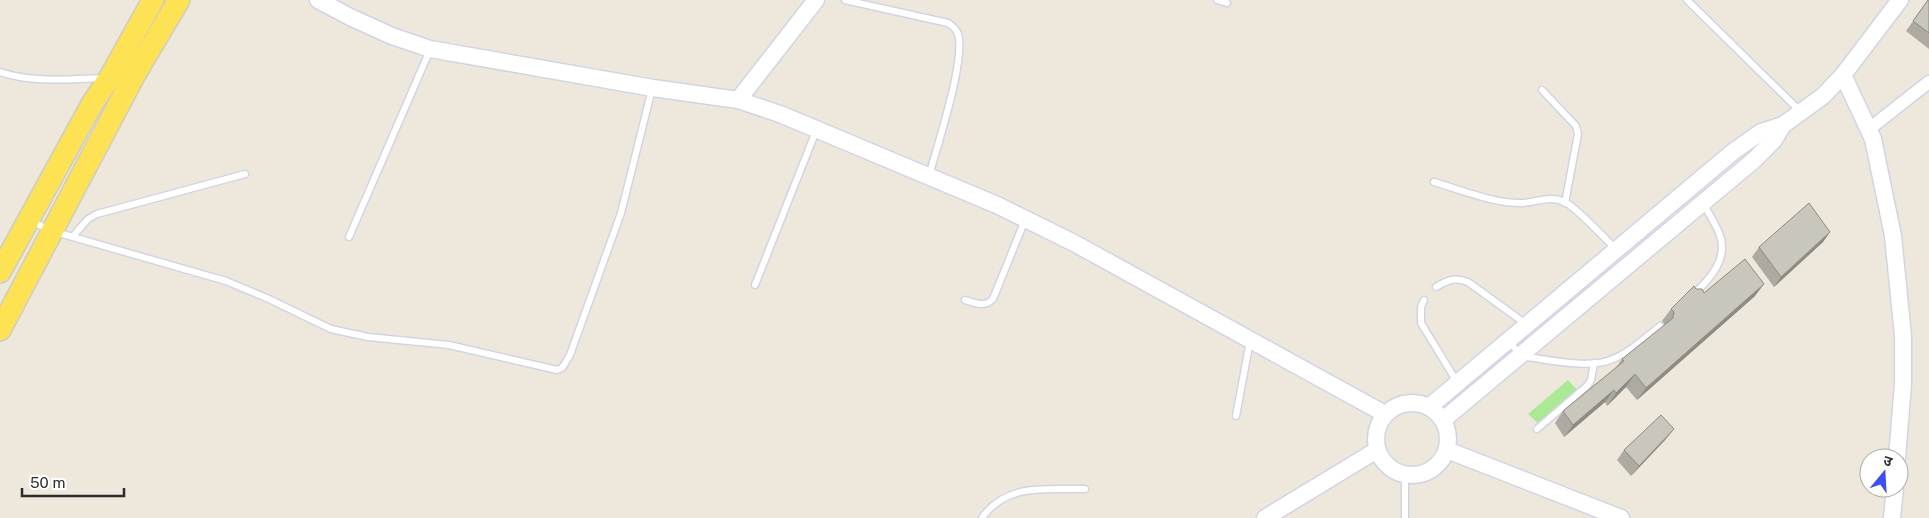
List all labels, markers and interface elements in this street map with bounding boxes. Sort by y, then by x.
north arrow [1859,448,1909,498]
text: उ [1882,452,1895,470]
scale bar [22,466,125,498]
text: 50 m [30,474,65,491]

